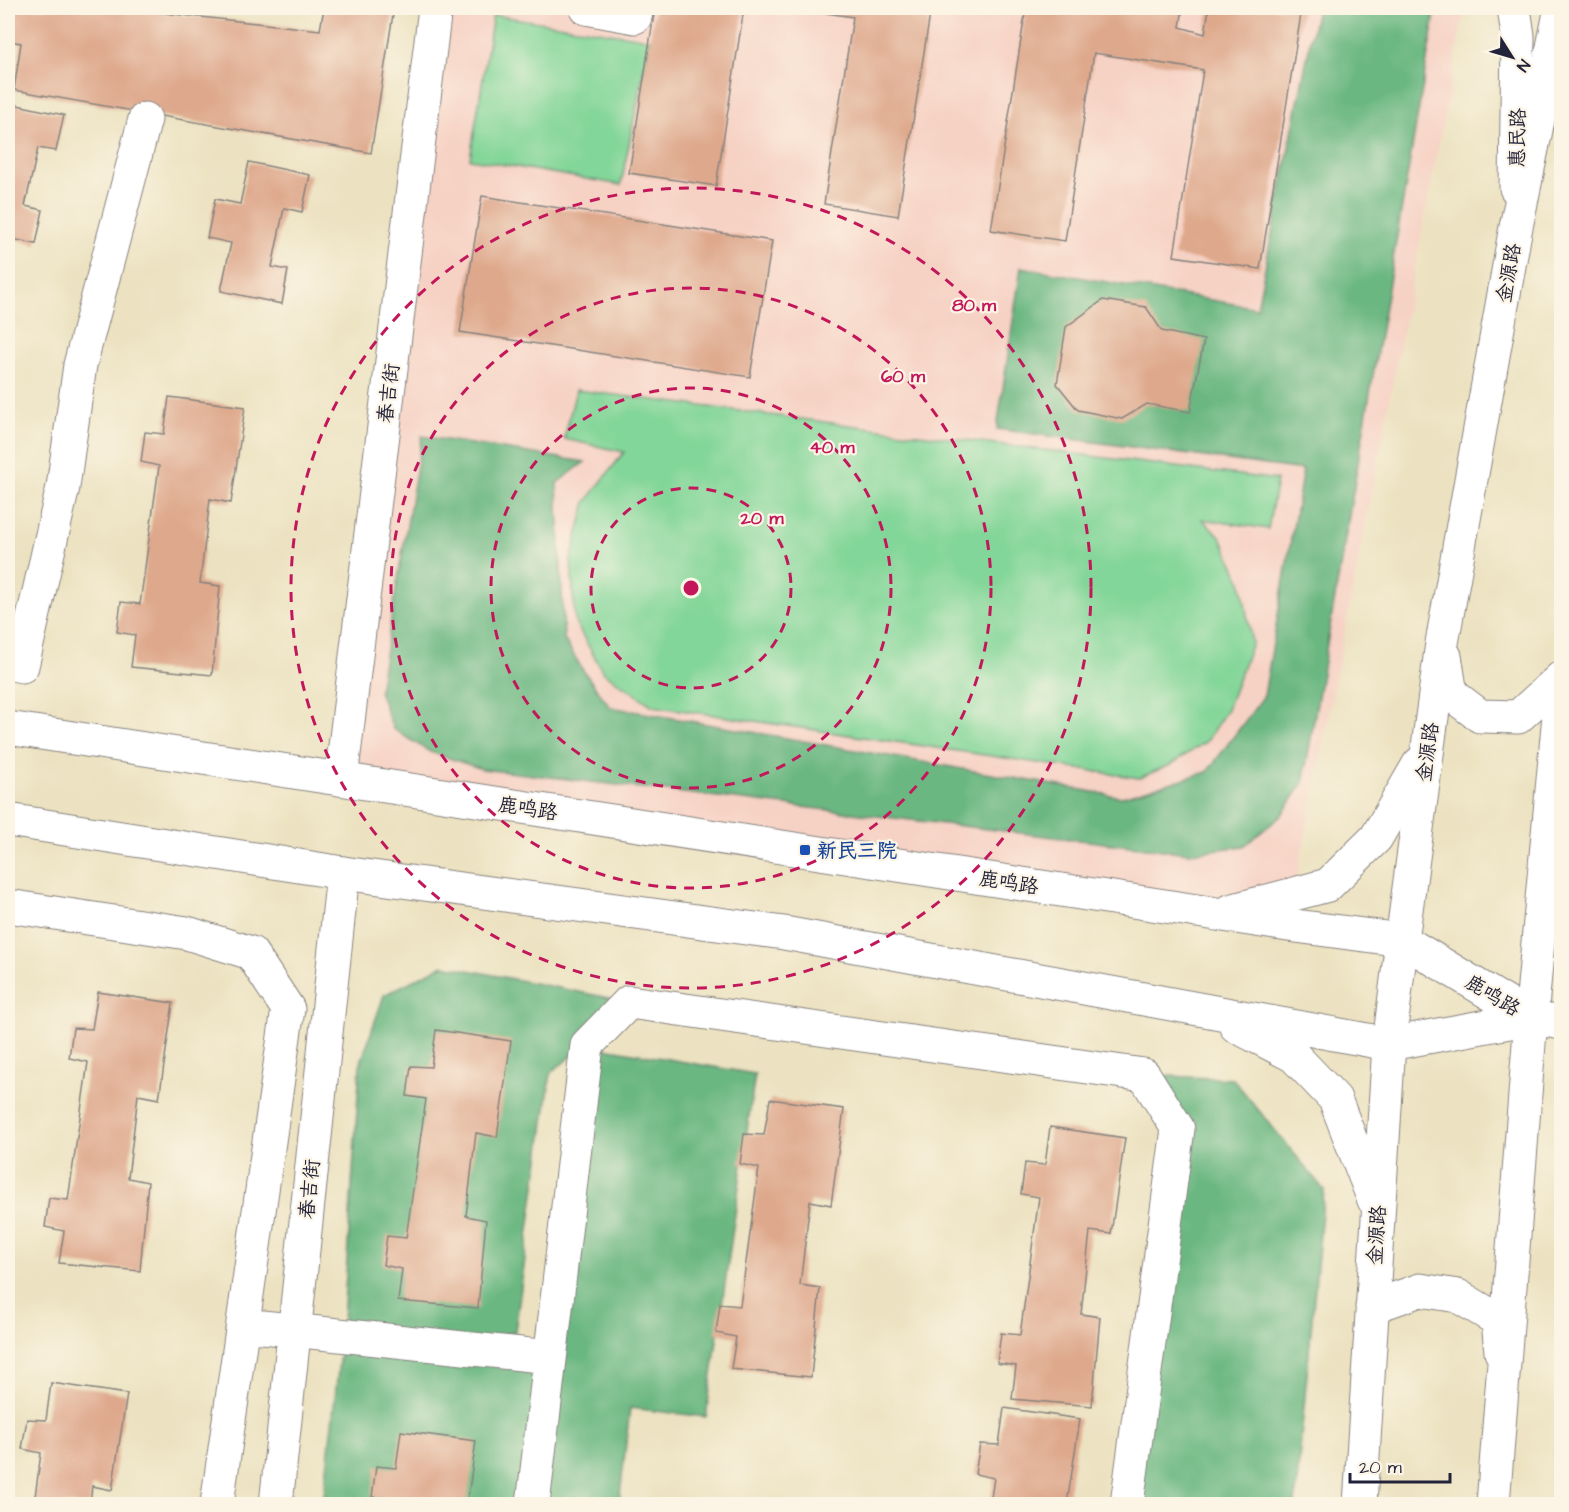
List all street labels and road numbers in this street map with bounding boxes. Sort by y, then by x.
street label: 惠民路 [1503,107,1533,168]
street label: 金源路 [1490,240,1528,305]
street label: 春吉街 [371,362,407,425]
street label: 金源路 [1410,719,1446,784]
street label: 鹿鸣路 [496,790,561,828]
street label: 鹿鸣路 [977,864,1042,902]
street label: 鹿鸣路 [1460,968,1526,1024]
street label: 春吉街 [293,1158,327,1220]
street label: 金源路 [1361,1203,1393,1266]

